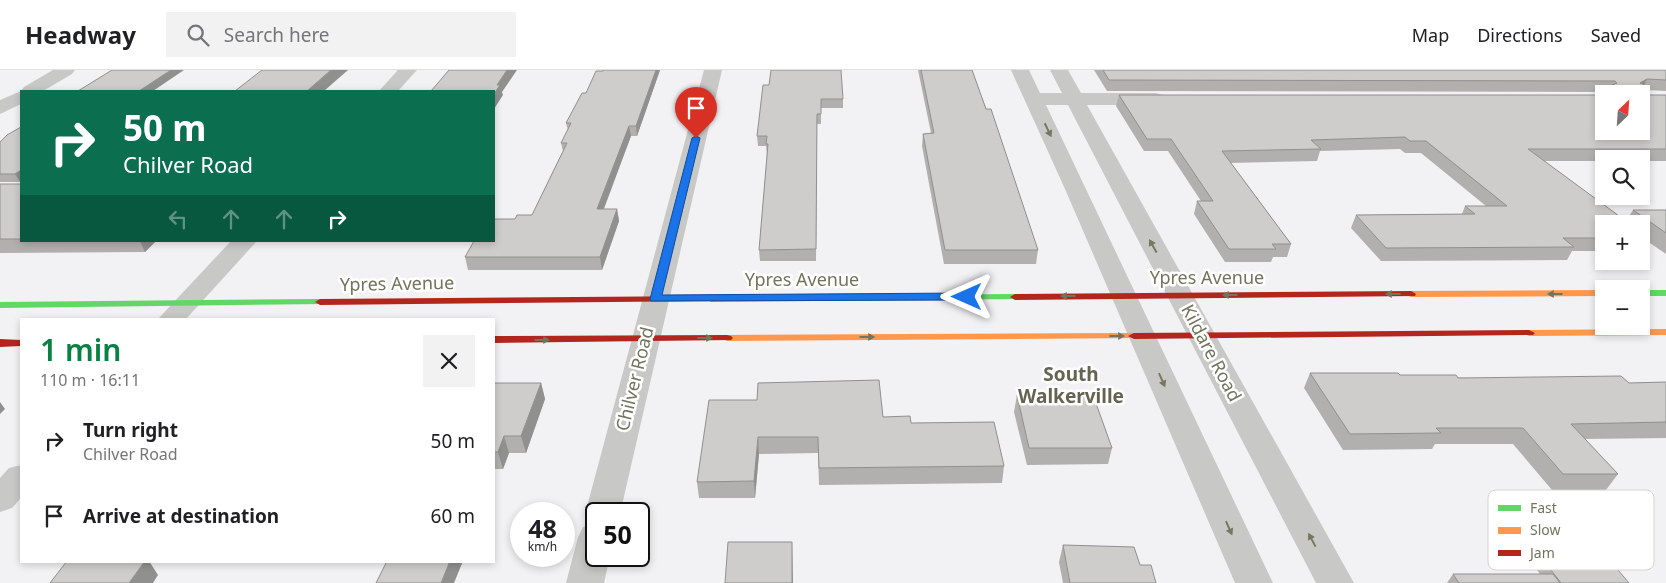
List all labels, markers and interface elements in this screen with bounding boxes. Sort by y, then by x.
search box [166,12,516,57]
text: Headway [25,18,136,51]
icon: search [184,21,212,49]
text: Search here [224,22,330,48]
text: Map [1412,23,1449,47]
text: Directions [1477,23,1563,47]
text: Saved [1591,23,1641,47]
north arrow [1595,85,1650,140]
map controls [1595,85,1650,335]
pin [675,87,717,138]
icon: arrive [682,94,710,122]
text: 50 m [123,104,206,151]
icon: right [40,110,105,175]
one-way arrow [1044,123,1052,137]
text: Chilver Road [123,149,253,179]
button: search [1595,150,1650,205]
icon: left [164,205,192,233]
icon: ahead [217,205,245,233]
icon: ahead [270,205,298,233]
icon: right [323,205,351,233]
button: + [1595,215,1650,270]
one-way arrow [1149,239,1158,253]
street label: Ypres Avenue [1150,265,1264,289]
street label: Ypres Avenue [745,267,859,291]
street label: Ypres Avenue [340,270,454,296]
position arrow [940,270,992,322]
button: − [1595,280,1650,335]
one-way arrow [1547,290,1563,298]
one-way arrow [1222,291,1238,299]
one-way arrow [1384,291,1400,299]
one-way arrow [1059,292,1075,300]
street label: Kildare Road [1176,300,1248,405]
street label: Chilver Road [610,324,659,433]
text: 1 min [40,329,121,370]
one-way arrow [1110,331,1126,339]
one-way arrow [860,333,876,341]
one-way arrow [697,334,713,342]
button: close [423,335,475,387]
one-way arrow [535,336,551,344]
district label: South Walkerville [1018,361,1124,409]
text: 110 m · 16:11 [40,369,140,391]
one-way arrow [1158,373,1166,387]
text: Turn right [83,417,178,443]
icon: right [40,427,68,455]
text: 50 m [431,428,475,454]
text: Chilver Road [83,443,178,465]
legend [1488,490,1654,570]
text: Fast [1530,498,1557,517]
icon: arrive [40,502,68,530]
speed limit sign: 50 [585,502,650,567]
text: Arrive at destination [83,503,279,529]
text: 60 m [431,503,475,529]
text: 48 [528,511,557,545]
text: Slow [1530,520,1561,539]
one-way arrow [1225,521,1233,535]
one-way arrow [1308,533,1316,547]
text: km/h [528,538,557,555]
text: Jam [1528,543,1555,562]

